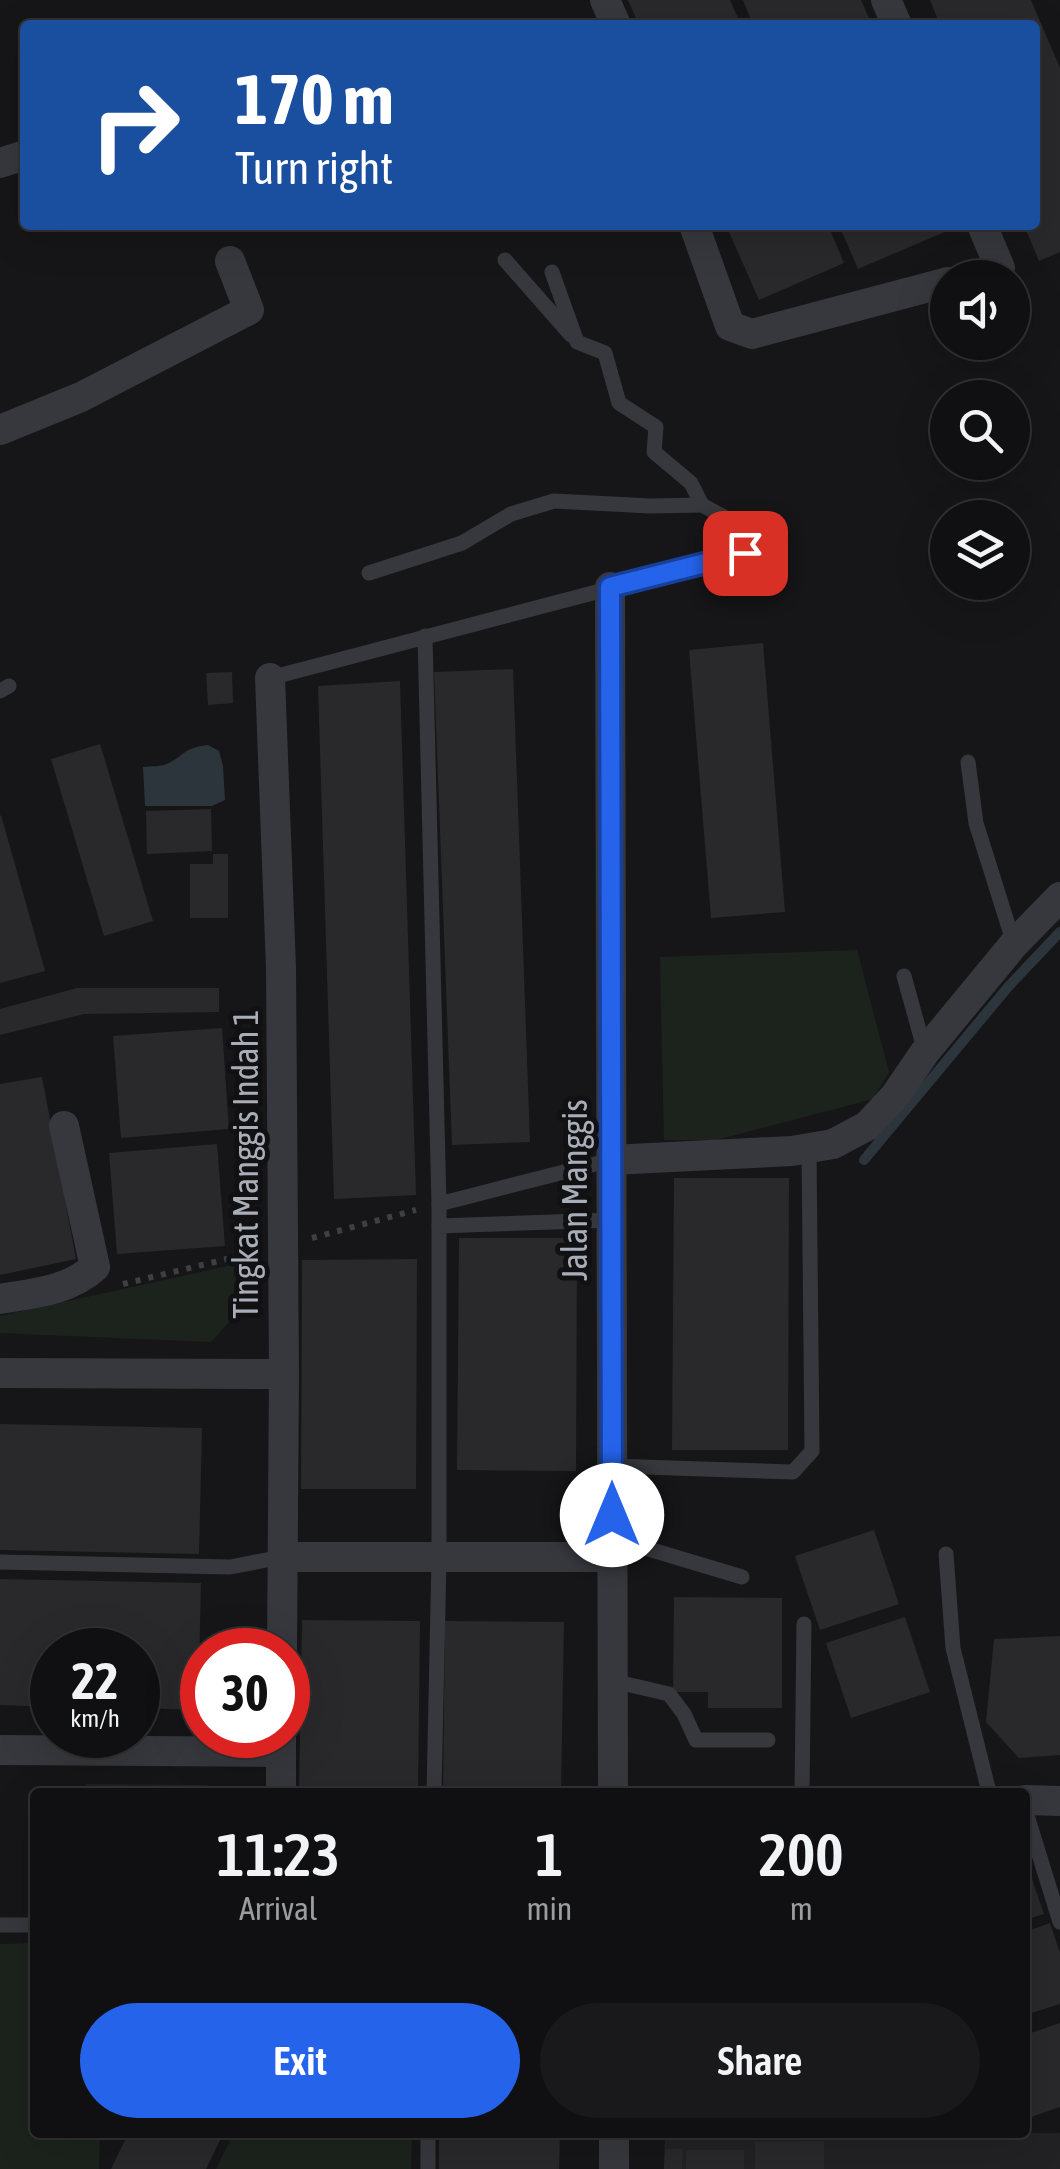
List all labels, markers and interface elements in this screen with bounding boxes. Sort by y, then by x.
text: 170 m [235,59,394,139]
icon: right [70,60,200,190]
text: Turn right [235,142,393,194]
map controls [930,260,1030,600]
button: sound [930,260,1030,360]
button: search [930,380,1030,480]
button: layers [930,500,1030,600]
pin [703,511,788,596]
icon: arrive [718,526,773,581]
street label: Tingkat Manggis Indah 1 [225,1009,265,1319]
street label: Jalan Manggis [554,1099,594,1281]
position arrow [560,1463,664,1567]
speed limit sign: 30 [180,1628,310,1758]
text: 22 [71,1652,118,1710]
text: km/h [70,1704,120,1732]
text: 11:23 [216,1820,340,1889]
text: 1 [535,1820,564,1889]
text: 200 [759,1820,843,1889]
text: Arrival [239,1890,317,1927]
text: min [526,1890,572,1927]
text: m [790,1890,813,1927]
button: Exit [80,2003,520,2118]
button: Share [540,2003,980,2118]

